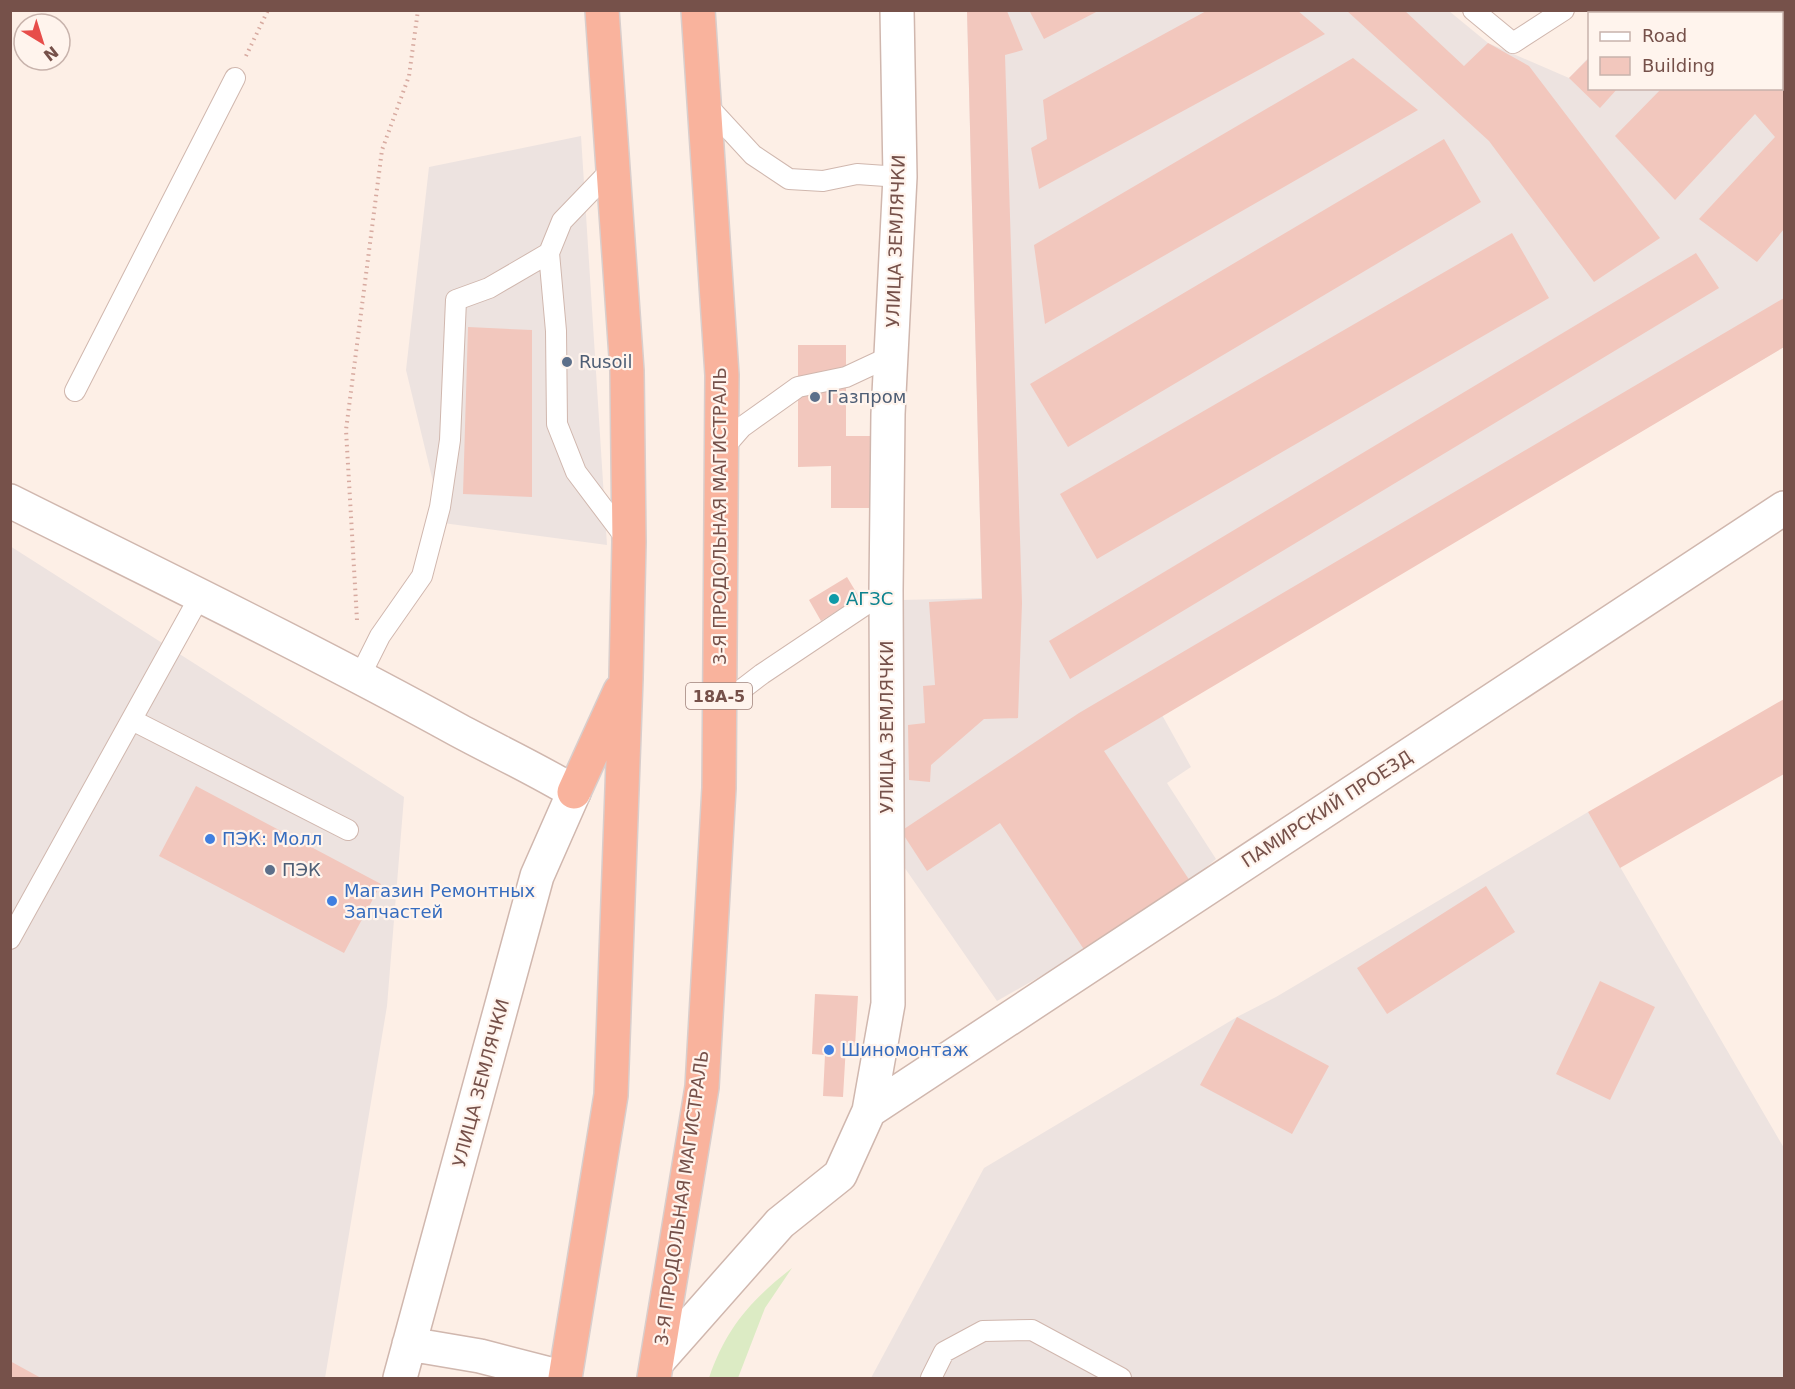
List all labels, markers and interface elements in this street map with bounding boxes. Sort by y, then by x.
north arrow [12,12,72,72]
legend [1588,12,1783,90]
text: Road [1642,25,1687,46]
text: N [40,42,62,65]
text: Building [1642,55,1715,76]
street label: УЛИЦА ЗЕМЛЯЧКИ [882,154,909,328]
place label: Rusoil [579,351,633,372]
marker: Rusoil [560,355,574,369]
street label: 3-Я ПРОДОЛЬНАЯ МАГИСТРАЛЬ [709,367,730,665]
place label: Газпром [827,386,906,407]
marker: Газпром [808,390,822,404]
place label: АГЗС [846,588,893,609]
marker: АГЗС [827,592,841,606]
street label: УЛИЦА ЗЕМЛЯЧКИ [876,640,897,814]
road number: 18А-5 [686,683,752,709]
street label: ПАМИРСКИЙ ПРОЕЗД [1237,746,1416,872]
place label: ПЭК: Молл [222,828,322,849]
marker: ПЭК: Молл [203,832,217,846]
place label: ПЭК [282,859,321,880]
marker: ПЭК [263,863,277,877]
place label: Магазин Ремонтных Запчастей [344,880,536,922]
marker: Магазин Ремонтных Запчастей [325,894,339,908]
street label: УЛИЦА ЗЕМЛЯЧКИ [448,997,513,1169]
place label: Шиномонтаж [841,1039,969,1060]
marker: Шиномонтаж [822,1043,836,1057]
street label: 3-Я ПРОДОЛЬНАЯ МАГИСТРАЛЬ [650,1049,713,1347]

